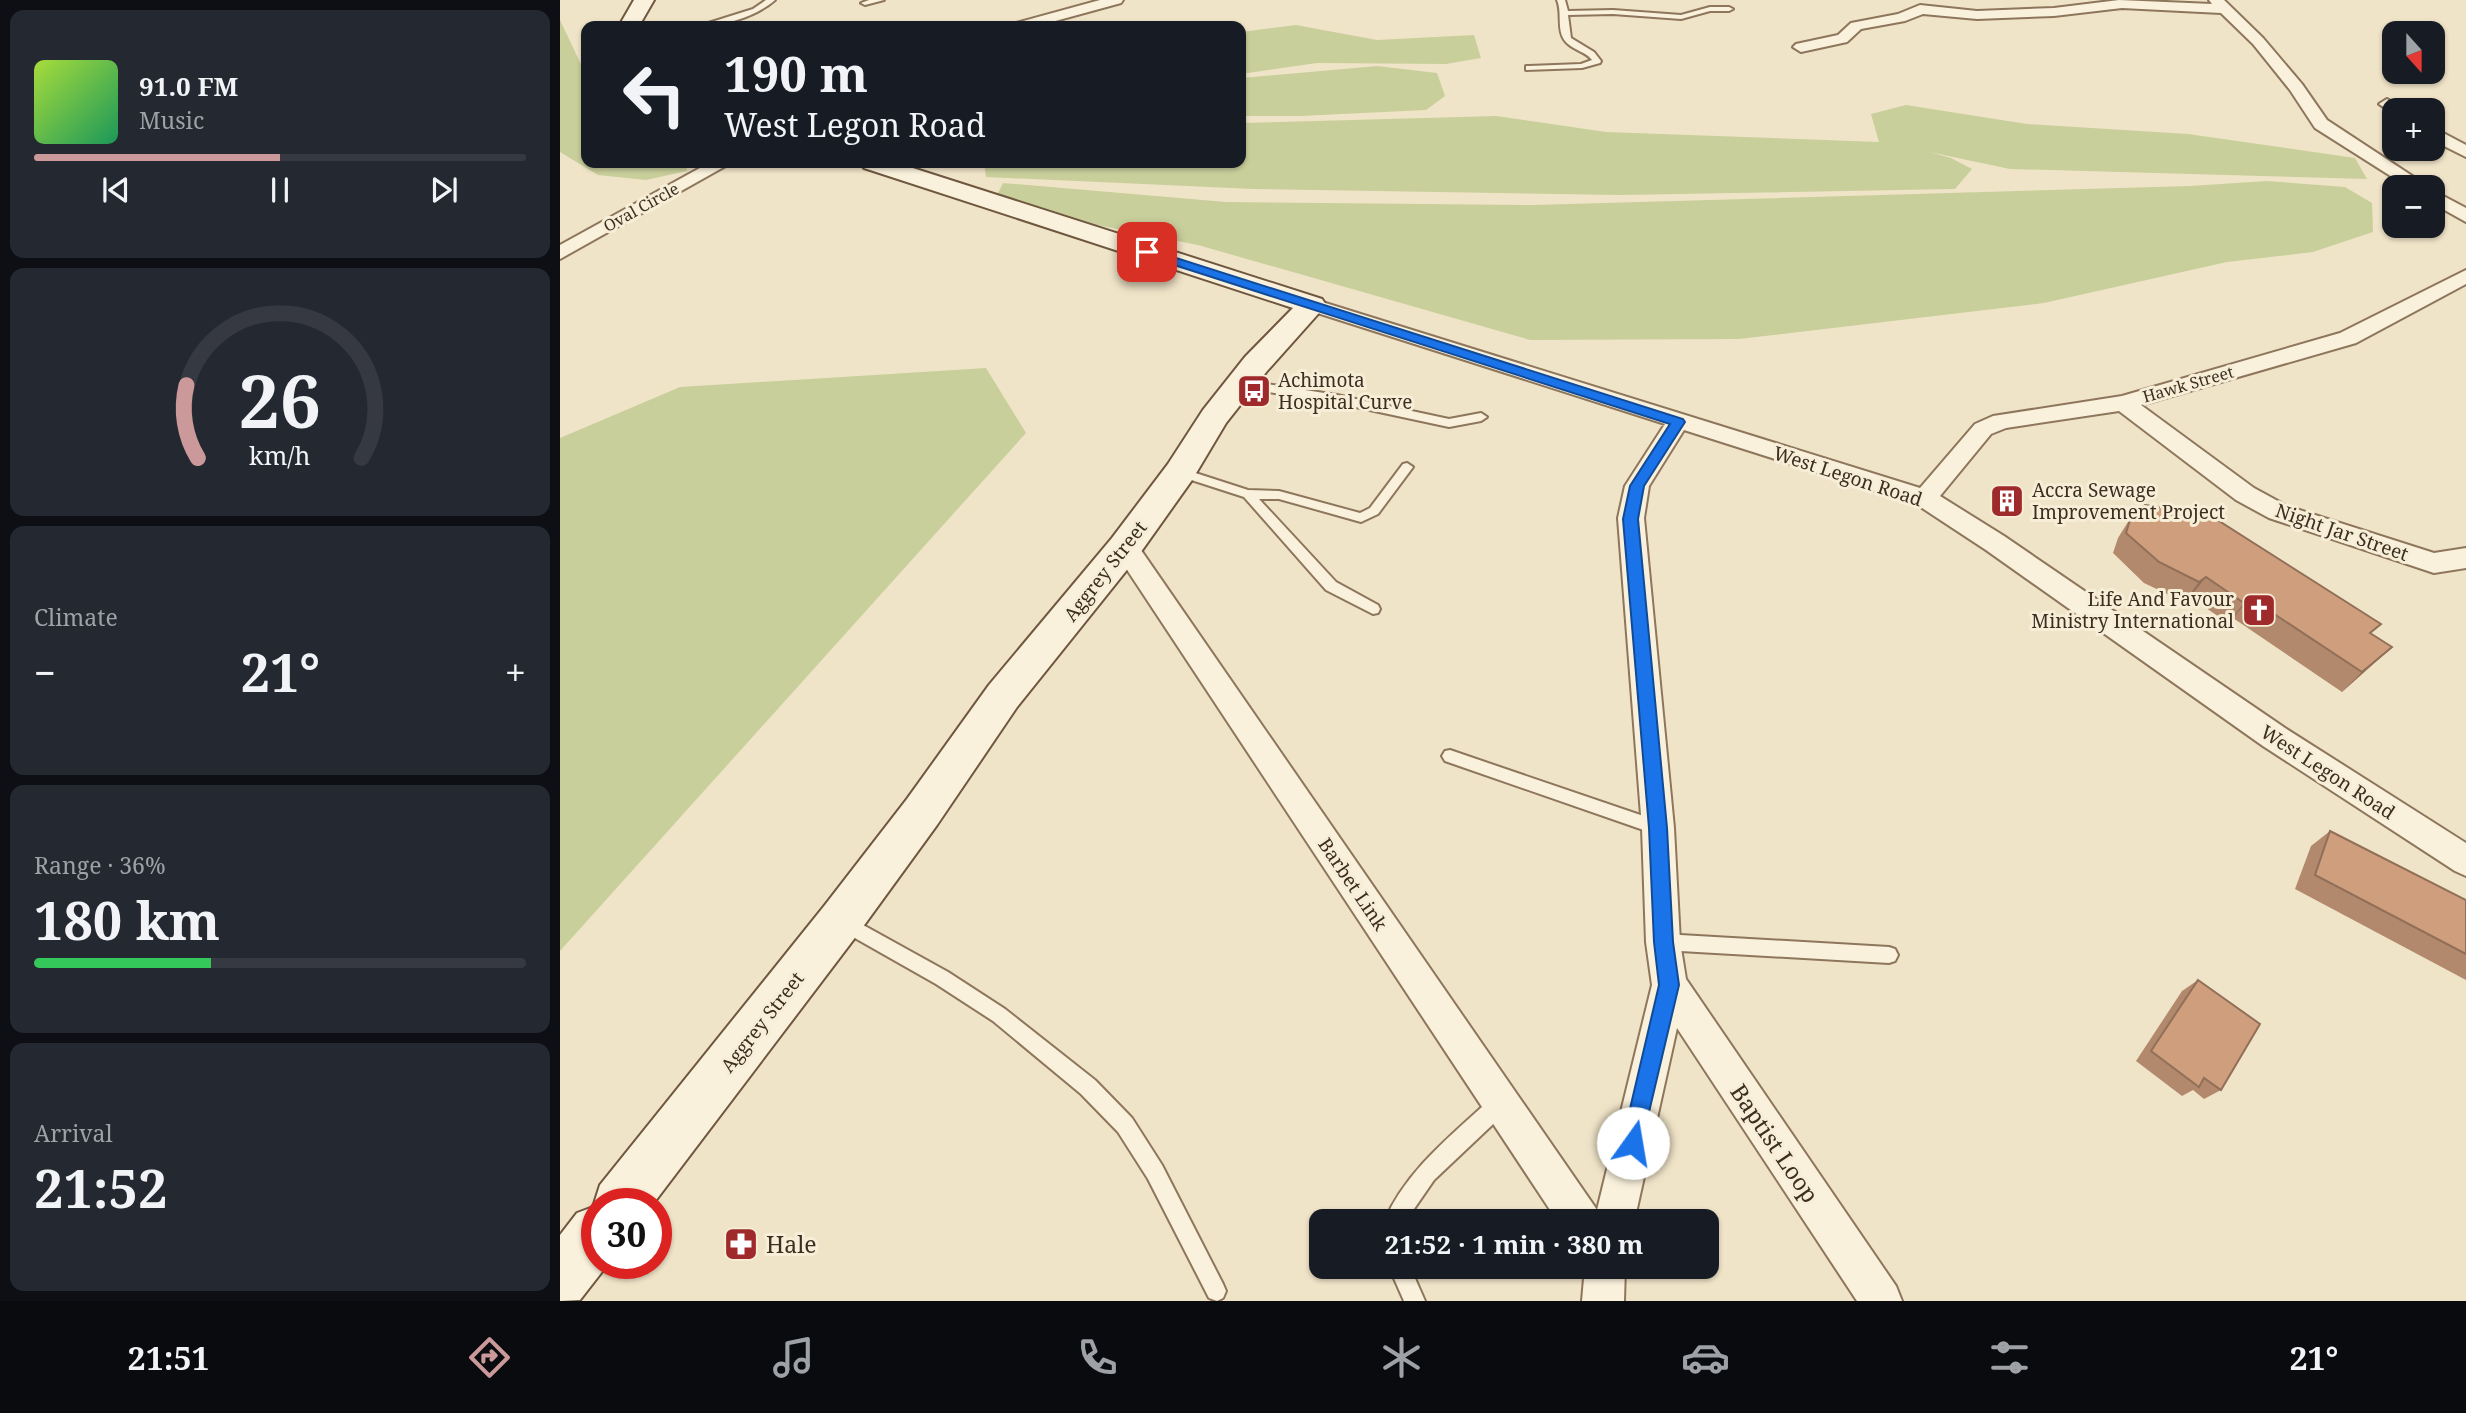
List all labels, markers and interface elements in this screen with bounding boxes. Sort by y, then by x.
north arrow [2382,21,2445,84]
map controls [2382,21,2445,238]
text: 190 m [724,40,868,106]
icon: left [609,49,700,140]
text: 91.0 FM [139,68,238,104]
button: + [2382,98,2445,161]
text: West Legon Road [724,103,986,146]
text: Music [139,104,204,136]
icon: previous [97,171,135,209]
icon: pause [261,171,299,209]
icon: next [425,171,463,209]
button: − [2382,175,2445,238]
street label: Oval Circle [599,177,683,237]
pin [1117,222,1177,282]
icon: arrive [1128,233,1166,271]
text: 26 [239,351,321,450]
street label: Hawk Street [2140,360,2236,407]
place label: Achimota Hospital Curve [1278,367,1412,415]
bus stop icon: Achimota Hospital Curve [1235,372,1273,410]
text: km/h [249,438,311,472]
street label: West Legon Road [1770,440,1926,512]
place label: Accra Sewage Improvement Project [2032,477,2225,525]
building icon: Accra Sewage Improvement Project [1988,482,2026,520]
street label: Night Jar Street [2272,497,2412,567]
street label: Aggrey Street [1057,515,1153,627]
place label: Life And Favour Ministry International [2031,586,2234,634]
church icon: Life And Favour Ministry International [2240,591,2278,629]
text: Climate [34,601,118,633]
text: 21° [241,636,320,707]
text: − [34,646,56,698]
text: + [505,646,526,698]
street label: West Legon Road [2256,719,2400,825]
street label: Barbet Link [1312,832,1394,936]
text: Range · 36% [34,849,166,881]
text: 180 km [34,884,220,955]
street label: Aggrey Street [714,966,810,1078]
street label: Baptist Loop [1723,1077,1827,1209]
position arrow [1596,1106,1670,1180]
text: Arrival [34,1117,113,1149]
text: 21:52 [34,1152,167,1223]
speed limit sign: 30 [581,1188,672,1279]
pharmacy icon: Hale [722,1225,760,1263]
text: 21:52 · 1 min · 380 m [1384,1226,1644,1262]
place label: Hale [766,1228,817,1260]
icon: directions [465,1333,514,1382]
icon: music [769,1333,818,1382]
icon: phone [1073,1333,1122,1382]
icon: climate [1377,1333,1426,1382]
icon: car [1681,1333,1730,1382]
icon: filters [1985,1333,2034,1382]
text: 21:51 [128,1336,210,1379]
text: 21° [2289,1336,2338,1379]

